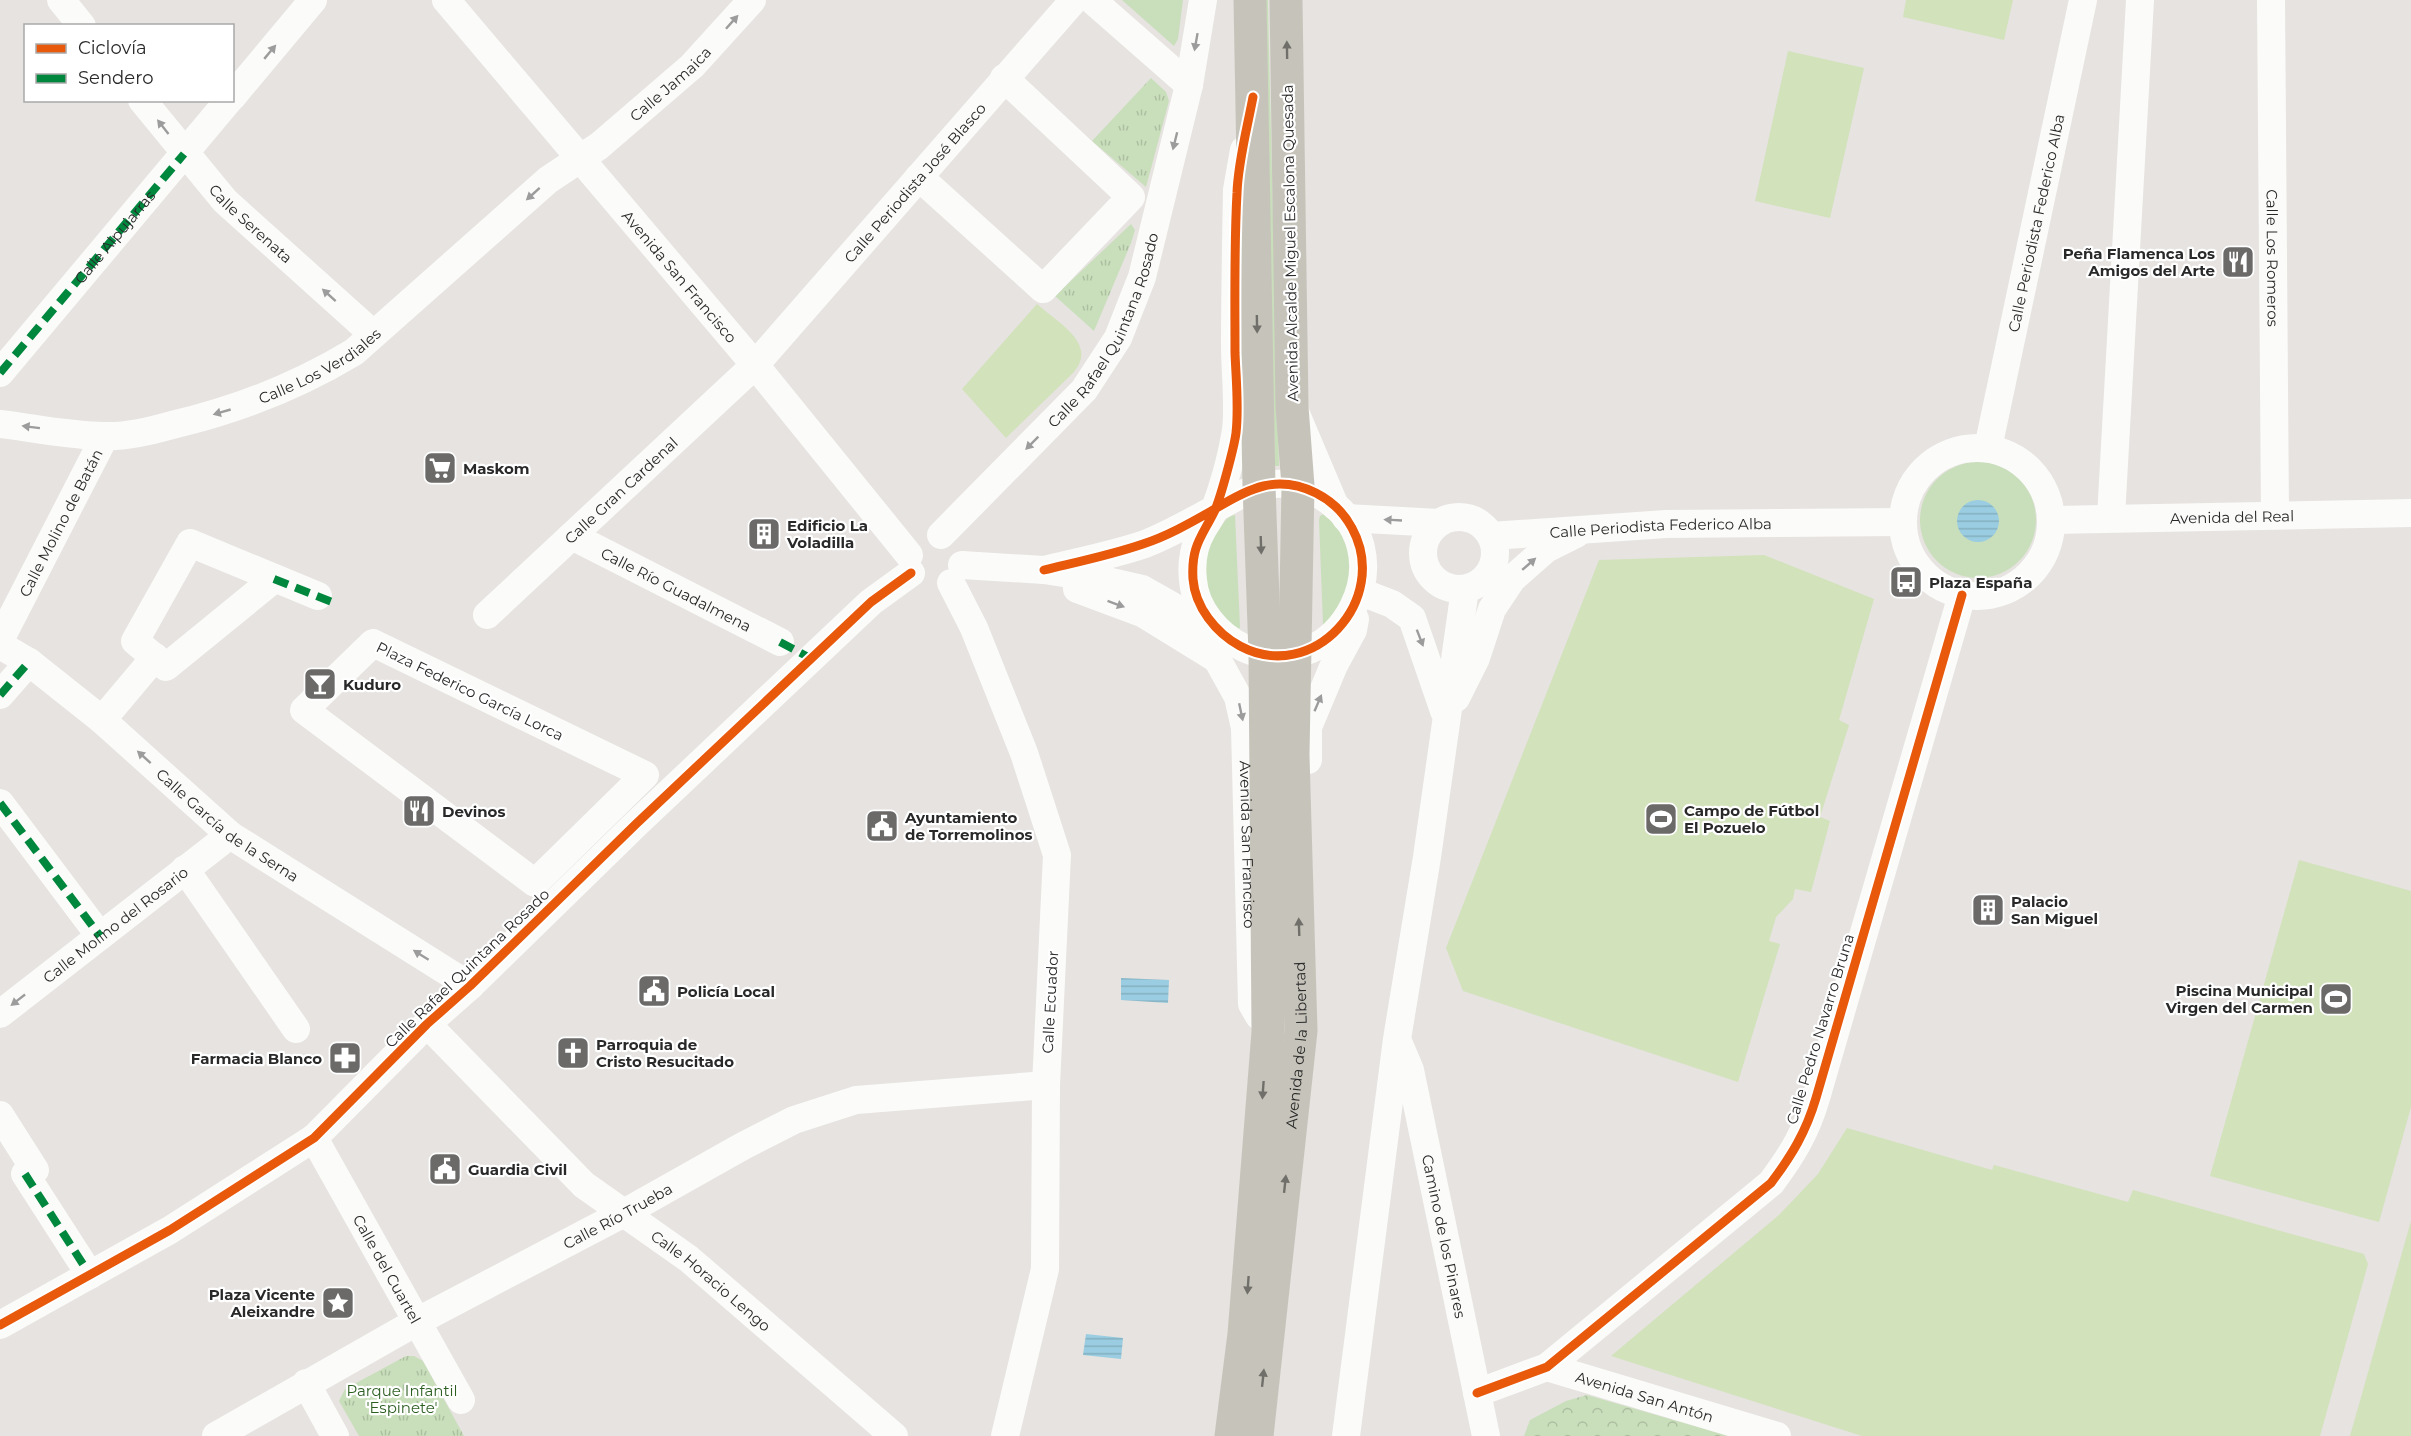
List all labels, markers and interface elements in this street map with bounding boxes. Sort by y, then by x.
one-way arrow [725,15,738,30]
legend [24,24,234,102]
one-way arrow [1192,33,1201,52]
text: Ciclovía [78,37,147,59]
one-way arrow [1282,41,1292,60]
street label: Calle Jamaica [625,42,715,125]
one-way arrow [263,45,276,60]
text: Sendero [78,67,153,89]
street label: Avenida Alcalde Miguel Escalona Quesada [1278,84,1302,402]
street label: Calle Periodista José Blasco [840,99,990,266]
street label: Calle Periodista Federico Alba [2003,112,2068,334]
one-way arrow [156,119,169,135]
one-way arrow [1170,132,1179,151]
street label: Calle Serenata [205,180,297,267]
street label: Calle Alpujarras [70,186,159,287]
one-way arrow [525,187,540,201]
street label: Calle Los Romeros [2263,189,2283,327]
street label: Avenida San Francisco [618,206,741,346]
street label: Calle Rafael Quintana Rosado [1043,231,1162,431]
place label: Peña Flamenca Los Amigos del Arte [2063,244,2215,280]
restaurant icon: Peña Flamenca Los Amigos del Arte [2220,244,2256,280]
one-way arrow [322,289,337,302]
one-way arrow [1252,314,1261,333]
street label: Calle Los Verdiales [256,324,384,407]
one-way arrow [213,408,231,417]
one-way arrow [21,423,40,432]
street label: Calle Gran Cardenal [560,433,681,548]
one-way arrow [1024,436,1039,450]
street label: Calle Molino de Batán [14,445,106,600]
supermarket icon: Maskom [422,450,458,486]
place label: Maskom [463,459,530,478]
street label: Avenida del Real [2170,506,2294,527]
street label: Calle Periodista Federico Alba [1549,514,1772,541]
building icon: Edificio La Voladilla [746,516,782,552]
place label: Edificio La Voladilla [786,516,868,552]
one-way arrow [1383,516,1402,525]
one-way arrow [1256,535,1266,554]
street label: Calle Río Guadalmena [598,543,755,635]
one-way arrow [1521,558,1536,571]
bus stop icon: Plaza España [1888,564,1924,600]
place label: Plaza España [1929,573,2032,592]
one-way arrow [1107,599,1125,609]
one-way arrow [1415,629,1425,647]
street label: Plaza Federico García Lorca [373,637,567,745]
bar icon: Kuduro [302,666,338,702]
place label: Kuduro [343,675,401,694]
one-way arrow [1313,693,1323,711]
one-way arrow [1237,702,1246,721]
one-way arrow [136,750,151,764]
street label: Avenida San Francisco [1236,760,1260,929]
street label: Calle García de la Serna [153,764,302,885]
restaurant icon: Devinos [401,793,437,829]
sports icon: Campo de Fútbol El Pozuelo [1643,801,1679,837]
place label: Campo de Fútbol El Pozuelo [1684,801,1819,837]
place label: Devinos [442,802,505,821]
public building icon: Ayuntamiento de Torremolinos [864,808,900,844]
place label: Ayuntamiento de Torremolinos [904,808,1032,844]
street label: Calle Molino del Rosario [39,862,192,987]
street label: Calle Rafael Quintana Rosado [381,884,553,1052]
building icon: Palacio San Miguel [1970,892,2006,928]
place label: Palacio San Miguel [2011,892,2098,928]
one-way arrow [1294,917,1303,936]
street label: Calle Pedro Navarro Bruna [1782,931,1858,1127]
one-way arrow [413,950,429,961]
street label: Calle Ecuador [1038,950,1062,1054]
street label: Avenida de la Libertad [1281,961,1311,1130]
public building icon: Policía Local [636,973,672,1009]
place label: Piscina Municipal Virgen del Carmen [2165,981,2313,1017]
sports icon: Piscina Municipal Virgen del Carmen [2318,981,2354,1017]
place label: Policía Local [677,982,775,1001]
one-way arrow [11,993,26,1005]
church icon: Parroquia de Cristo Resucitado [555,1035,591,1071]
place label: Parroquia de Cristo Resucitado [596,1035,734,1071]
pharmacy icon: Farmacia Blanco [327,1040,363,1076]
place label: Farmacia Blanco [191,1049,322,1068]
one-way arrow [1258,1081,1268,1100]
public building icon: Guardia Civil [427,1151,463,1187]
street label: Camino de los Pinares [1418,1153,1471,1320]
place label: Guardia Civil [468,1160,567,1179]
one-way arrow [1280,1174,1289,1193]
street label: Calle Río Trueba [560,1178,675,1253]
street label: Calle del Cuartel [349,1211,426,1327]
street label: Calle Horacio Lengo [647,1226,775,1335]
one-way arrow [1243,1275,1253,1294]
place label: Plaza Vicente Aleixandre [209,1285,315,1321]
place icon: Plaza Vicente Aleixandre [320,1285,356,1321]
street label: Avenida San Antón [1574,1367,1716,1426]
one-way arrow [1258,1368,1268,1387]
park label: Parque Infantil 'Espinete' [346,1381,458,1417]

